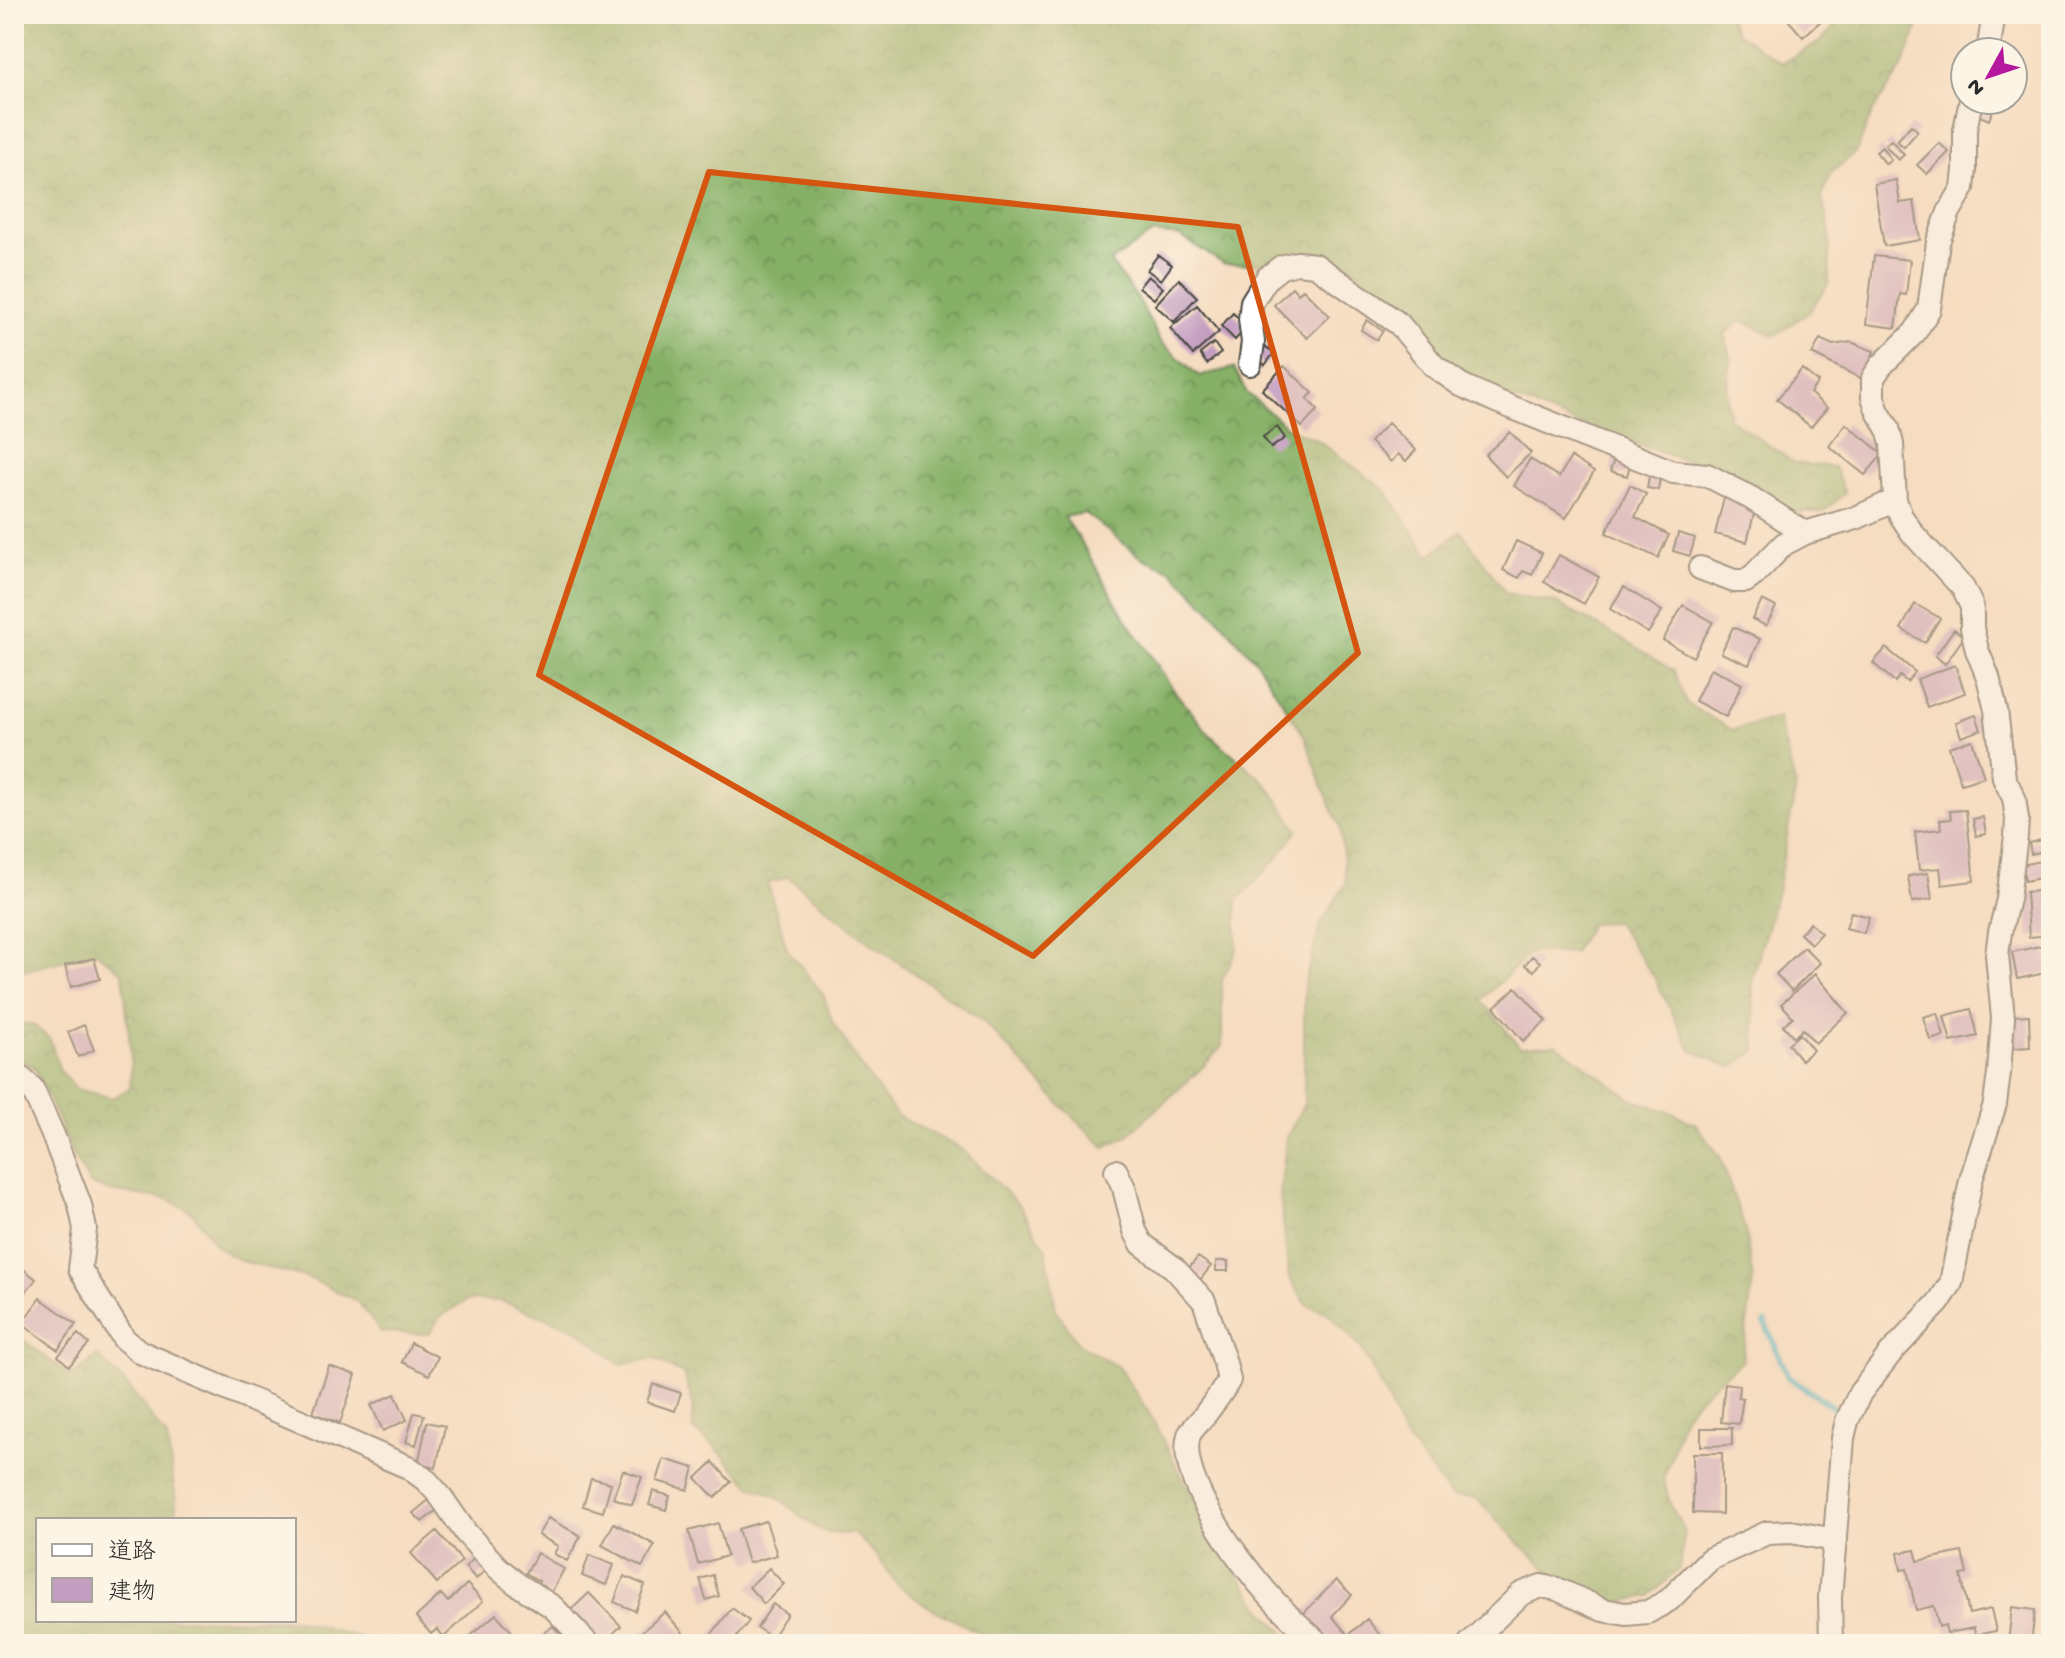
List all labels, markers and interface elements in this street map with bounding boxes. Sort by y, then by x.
north arrow [1949,36,2029,116]
text: N [1962,72,1991,100]
legend [36,1518,296,1622]
text: 道路 [108,1538,156,1568]
text: 建物 [108,1578,156,1608]

